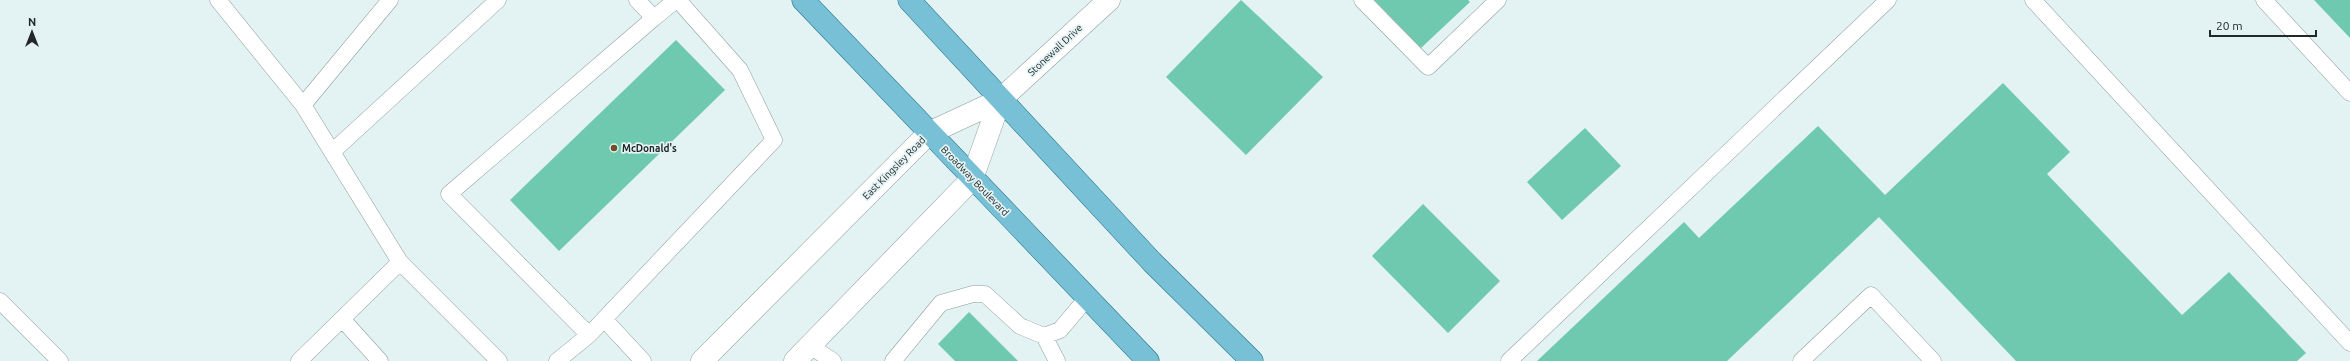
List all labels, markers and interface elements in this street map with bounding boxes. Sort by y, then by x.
north arrow [12,12,52,52]
scale bar [2210,12,2316,38]
text: N [28,16,36,28]
text: 20 m [2216,19,2243,32]
street label: Stonewall Drive [1026,22,1084,78]
street label: East Kingsley Road [860,134,928,202]
marker: McDonald's [609,143,619,153]
place label: McDonald's [622,143,677,154]
street label: Broadway Boulevard [939,144,1011,218]

